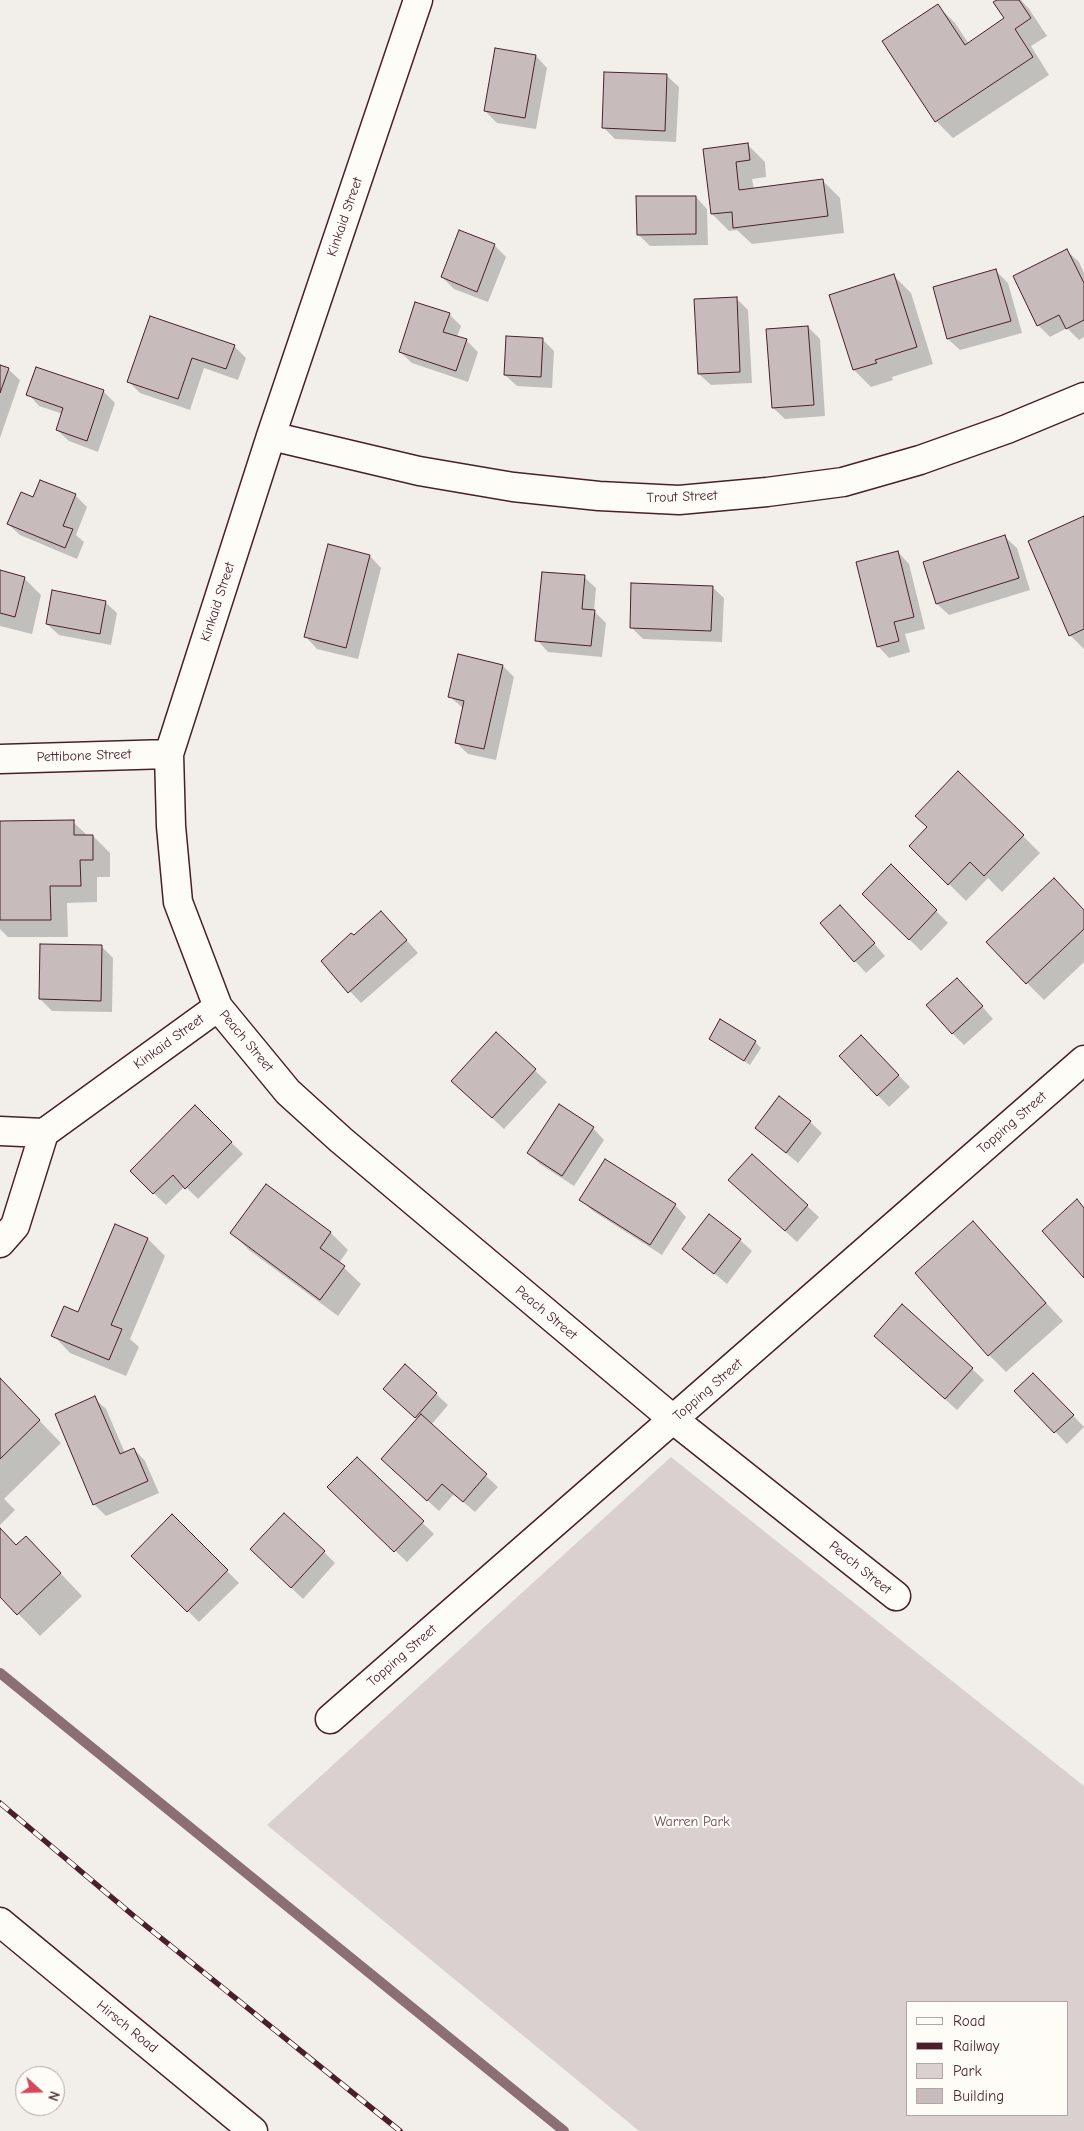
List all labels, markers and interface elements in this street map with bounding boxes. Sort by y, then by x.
street label: Kinkaid Street [324,175,366,259]
street label: Trout Street [646,487,718,507]
street label: Kinkaid Street [197,560,239,644]
street label: Pettibone Street [36,746,132,766]
street label: Peach Street [215,1007,277,1075]
street label: Kinkaid Street [131,1011,207,1073]
street label: Topping Street [974,1088,1050,1158]
street label: Peach Street [512,1282,580,1344]
street label: Topping Street [670,1355,746,1425]
street label: Peach Street [825,1538,895,1598]
street label: Topping Street [364,1621,440,1691]
park label: Warren Park [654,1814,730,1830]
street label: Hirsch Road [93,1997,161,2057]
legend [906,2001,1069,2116]
text: Road [953,2012,985,2030]
text: Railway [953,2037,999,2055]
text: Park [953,2062,982,2080]
north arrow [15,2066,65,2116]
text: Building [953,2087,1004,2105]
text: N [44,2089,63,2103]

